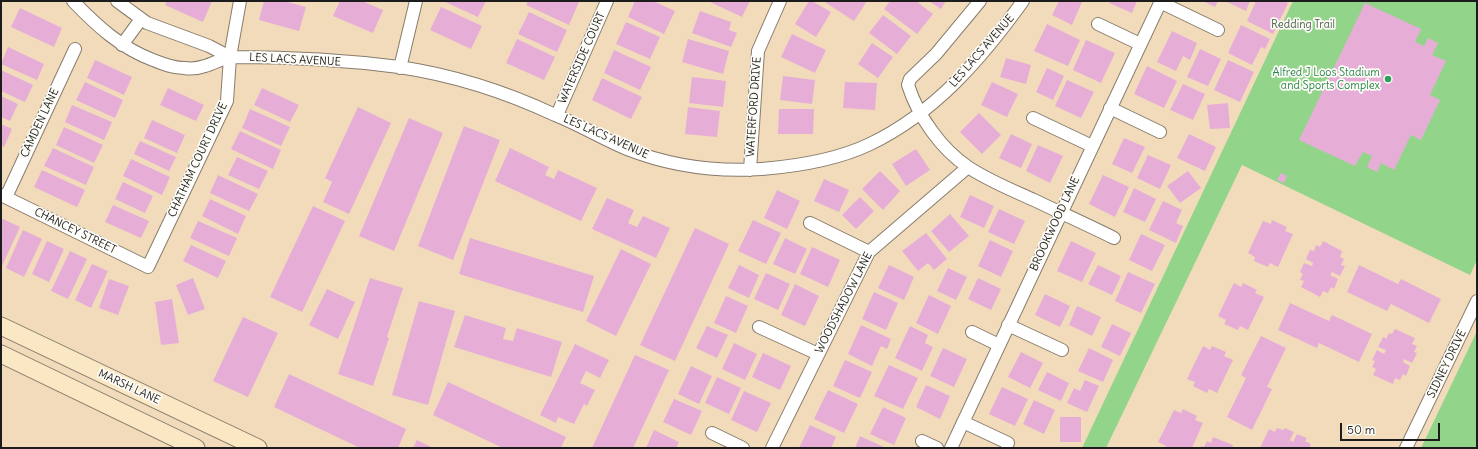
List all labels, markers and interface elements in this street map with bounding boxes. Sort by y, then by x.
street label: WATERSIDE COURT [556,10,608,106]
street label: LES LACS AVENUE [947,12,1017,90]
park label: Redding Trail [1271,18,1335,32]
street label: LES LACS AVENUE [249,51,341,69]
street label: WATERFORD DRIVE [744,56,764,158]
place label: Alfred J Loos Stadium and Sports Complex [1273,66,1380,92]
marker: Alfred J Loos Stadium and Sports Complex [1383,74,1393,84]
street label: CAMDEN LANE [18,86,62,160]
street label: CHATHAM COURT DRIVE [166,101,230,219]
street label: LES LACS AVENUE [561,112,651,162]
street label: BROOKWOOD LANE [1027,175,1083,273]
street label: CHANCEY STREET [32,205,118,257]
street label: WOODSHADOW LANE [813,250,875,356]
street label: SIDNEY DRIVE [1425,328,1469,400]
street label: MARSH LANE [96,367,162,407]
scale bar [1342,415,1442,441]
text: 50 m [1347,422,1375,437]

